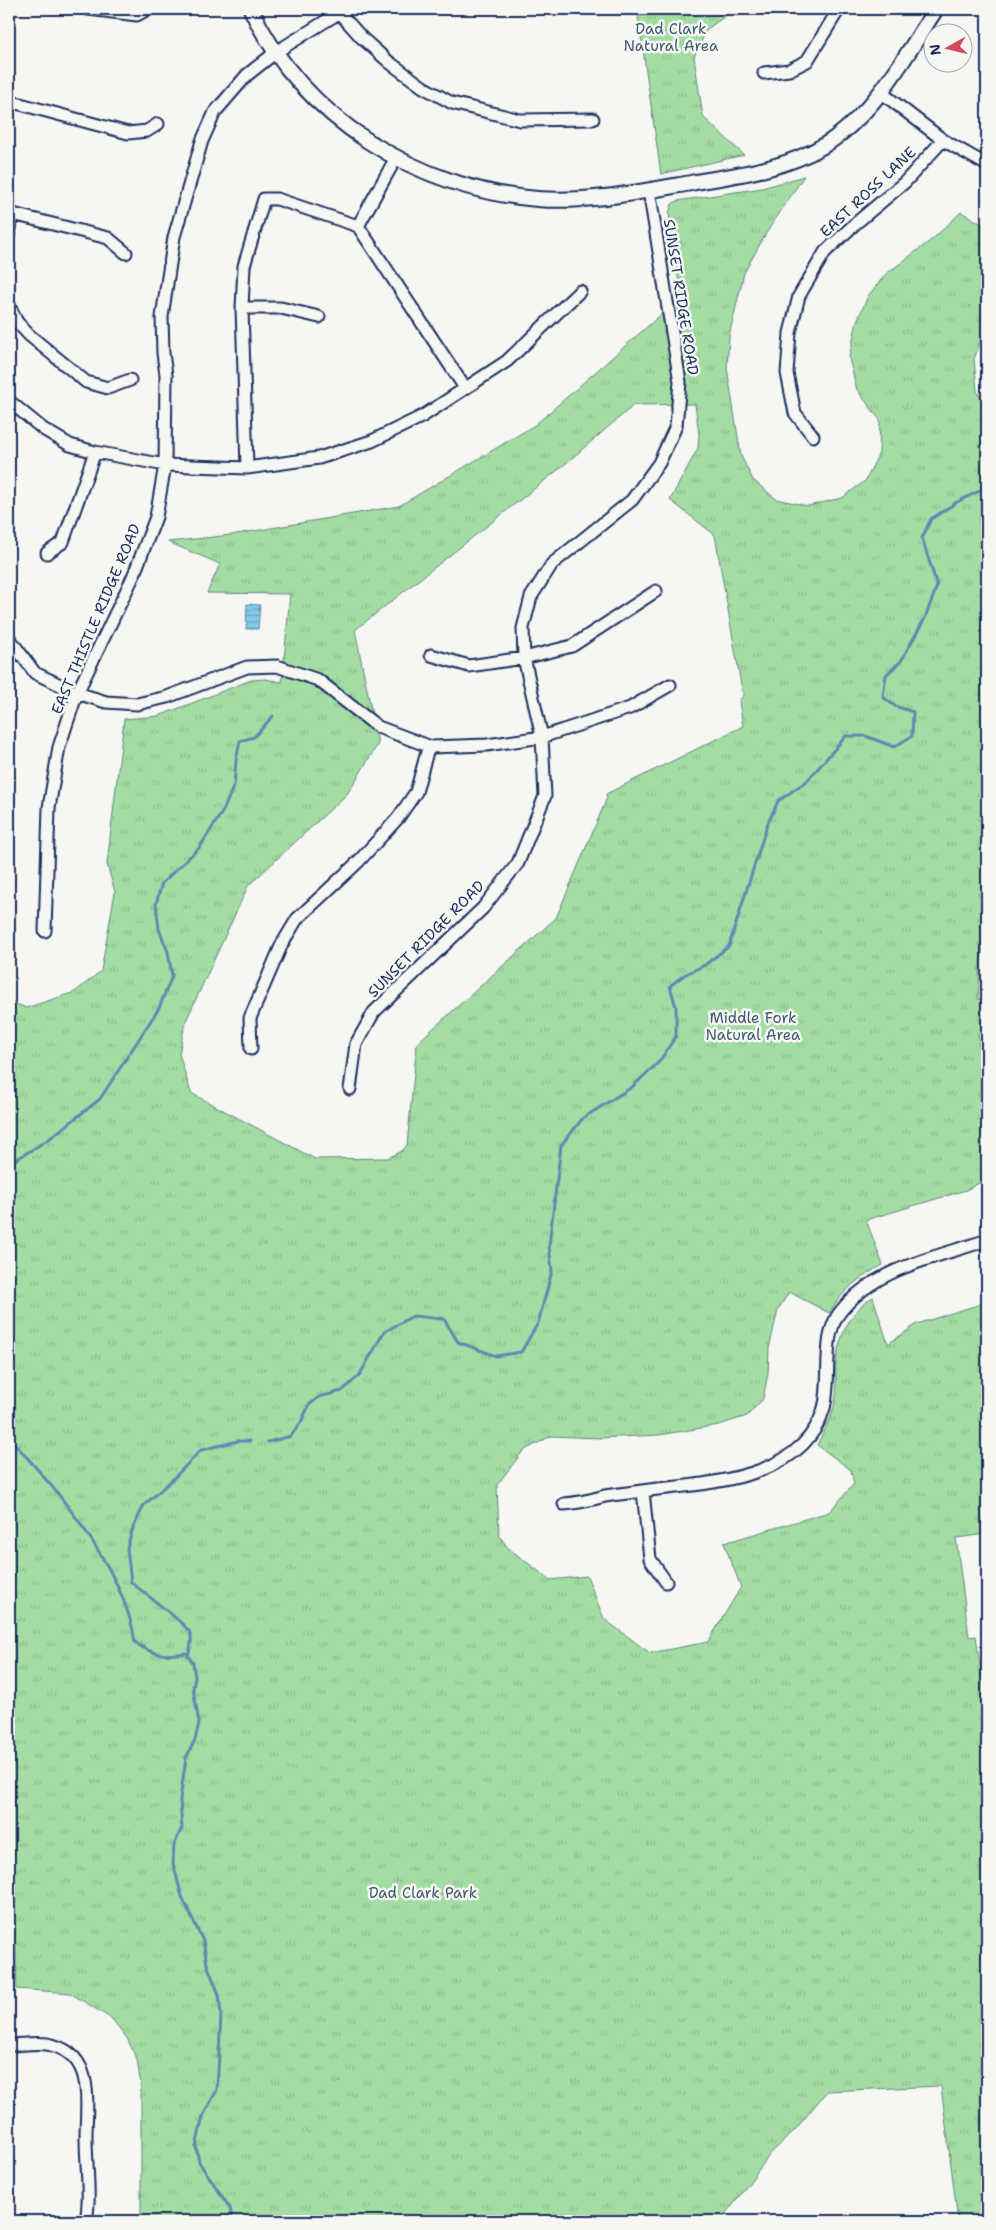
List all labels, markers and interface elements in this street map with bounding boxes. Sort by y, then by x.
park label: Dad Clark Natural Area [624,19,719,56]
north arrow [924,22,974,72]
text: N [925,43,945,57]
street label: EAST ROSS LANE [816,142,920,242]
street label: SUNSET RIDGE ROAD [659,218,703,377]
street label: EAST THISTLE RIDGE ROAD [47,521,145,717]
street label: SUNSET RIDGE ROAD [363,876,489,1002]
park label: Middle Fork Natural Area [706,1008,801,1045]
park label: Dad Clark Park [369,1883,477,1903]

